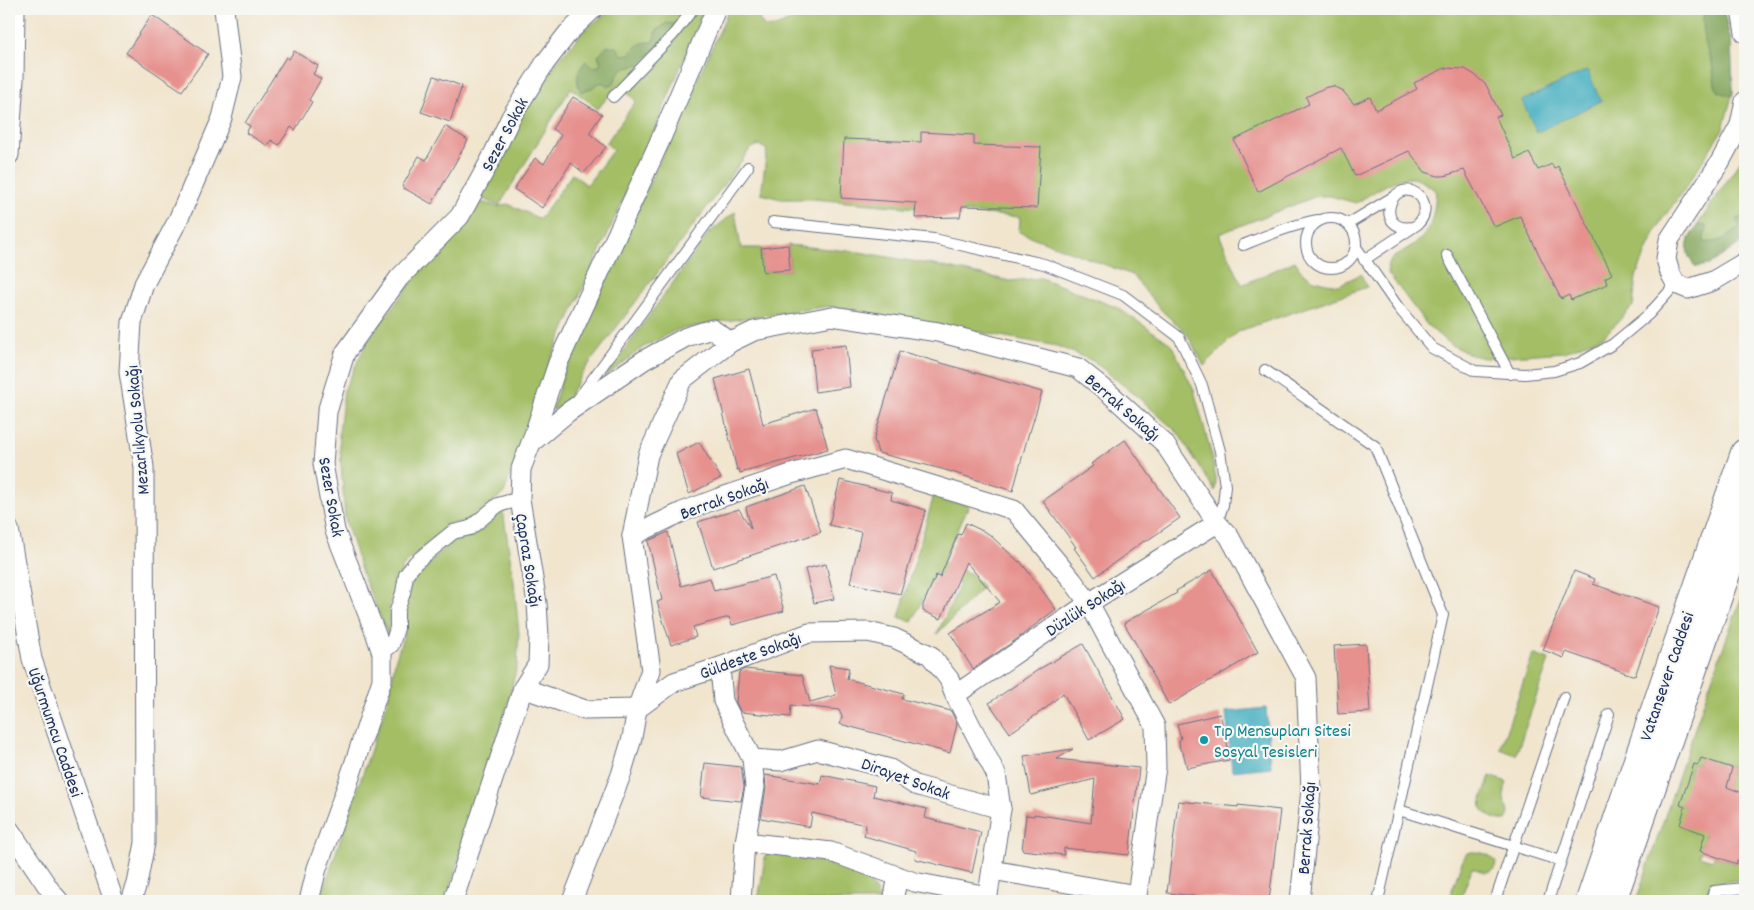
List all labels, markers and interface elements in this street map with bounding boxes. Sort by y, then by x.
street label: Sezer Sokak [476,94,536,177]
street label: Mezarlıkyolu Sokağı [121,364,158,496]
street label: Berrak Sokağı [1078,369,1165,449]
street label: Sezer Sokak [310,456,349,539]
street label: Berrak Sokağı [677,473,773,528]
street label: Çapraz Sokağı [507,512,546,609]
street label: Düzlük Sokağı [1042,574,1131,644]
street label: Vatansever Caddesi [1635,609,1702,745]
street label: Güldeste Sokağı [696,627,805,687]
street label: Uğurmumcu Caddesi [20,665,88,801]
place label: Tıp Mensupları Sitesi Sosyal Tesisleri [1214,720,1351,766]
marker: Tıp Mensupları Sitesi Sosyal Tesisleri [1198,734,1210,746]
street label: Dirayet Sokak [857,753,953,808]
street label: Berrak Sokağı [1293,781,1324,875]

